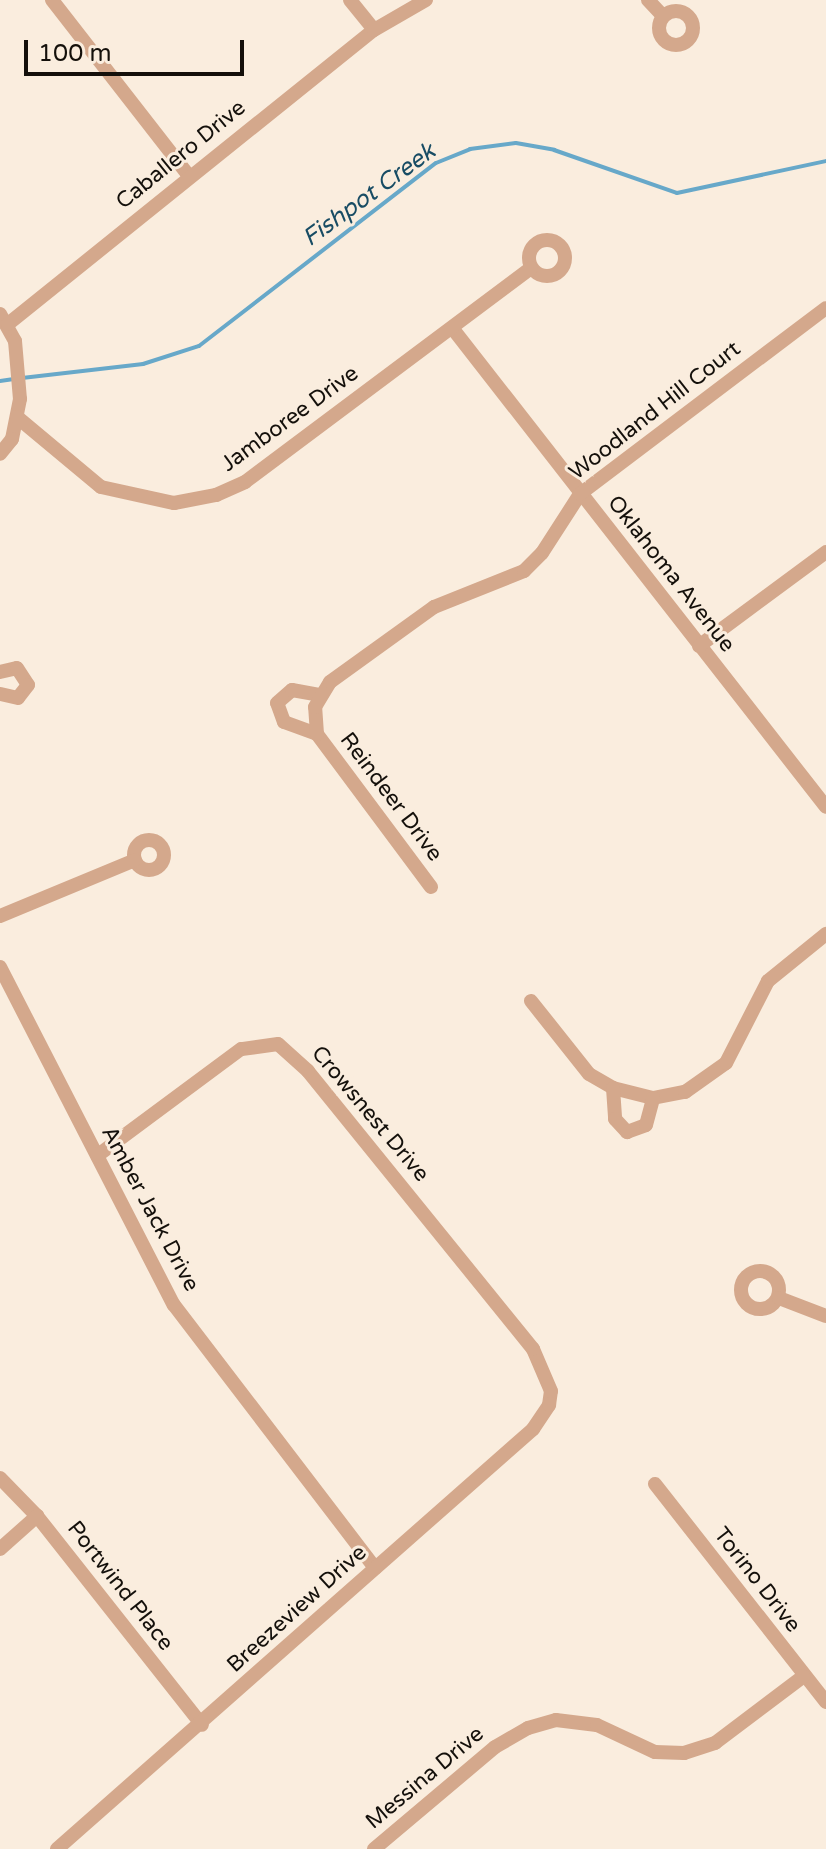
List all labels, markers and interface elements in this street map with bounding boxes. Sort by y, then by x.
scale bar [28,24,248,74]
text: 100 m [38,39,112,68]
street label: Caballero Drive [111,95,251,215]
water label: Fishpot Creek [297,137,441,253]
street label: Woodland Hill Court [564,336,746,486]
street label: Jamboree Drive [216,360,364,478]
street label: Oklahoma Avenue [602,491,740,657]
street label: Reindeer Drive [334,728,448,866]
street label: Crowsnest Drive [306,1041,434,1187]
street label: Amber Jack Drive [95,1122,205,1296]
street label: Portwind Place [61,1516,179,1656]
street label: Torino Drive [708,1522,806,1638]
street label: Breezeview Drive [222,1540,372,1678]
street label: Messina Drive [361,1721,489,1835]

